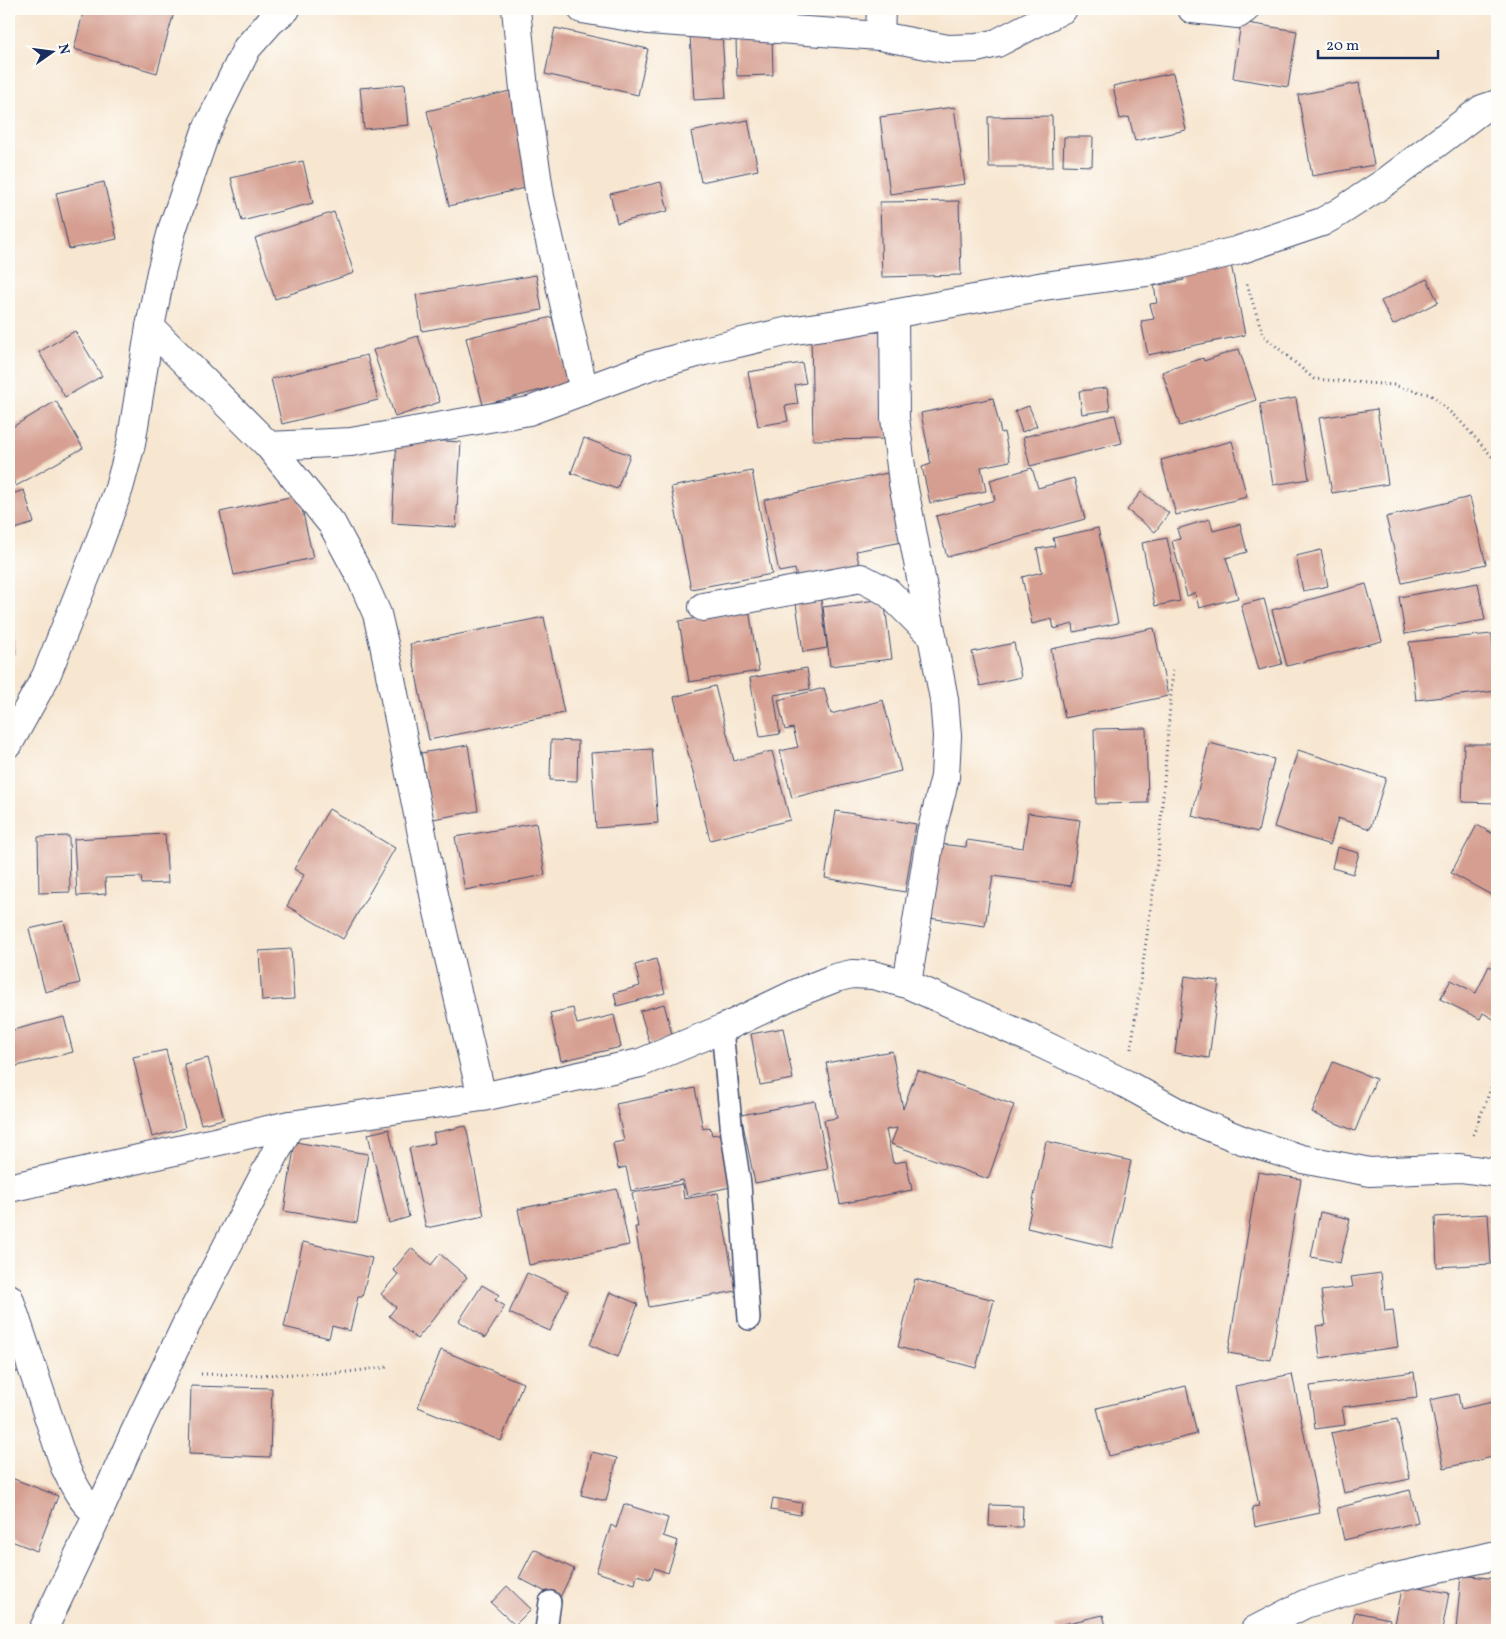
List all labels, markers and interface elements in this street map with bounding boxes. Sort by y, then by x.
north arrow [28,28,78,78]
scale bar [1318,28,1438,60]
text: 20 m [1326,36,1359,57]
text: N [53,42,74,56]

